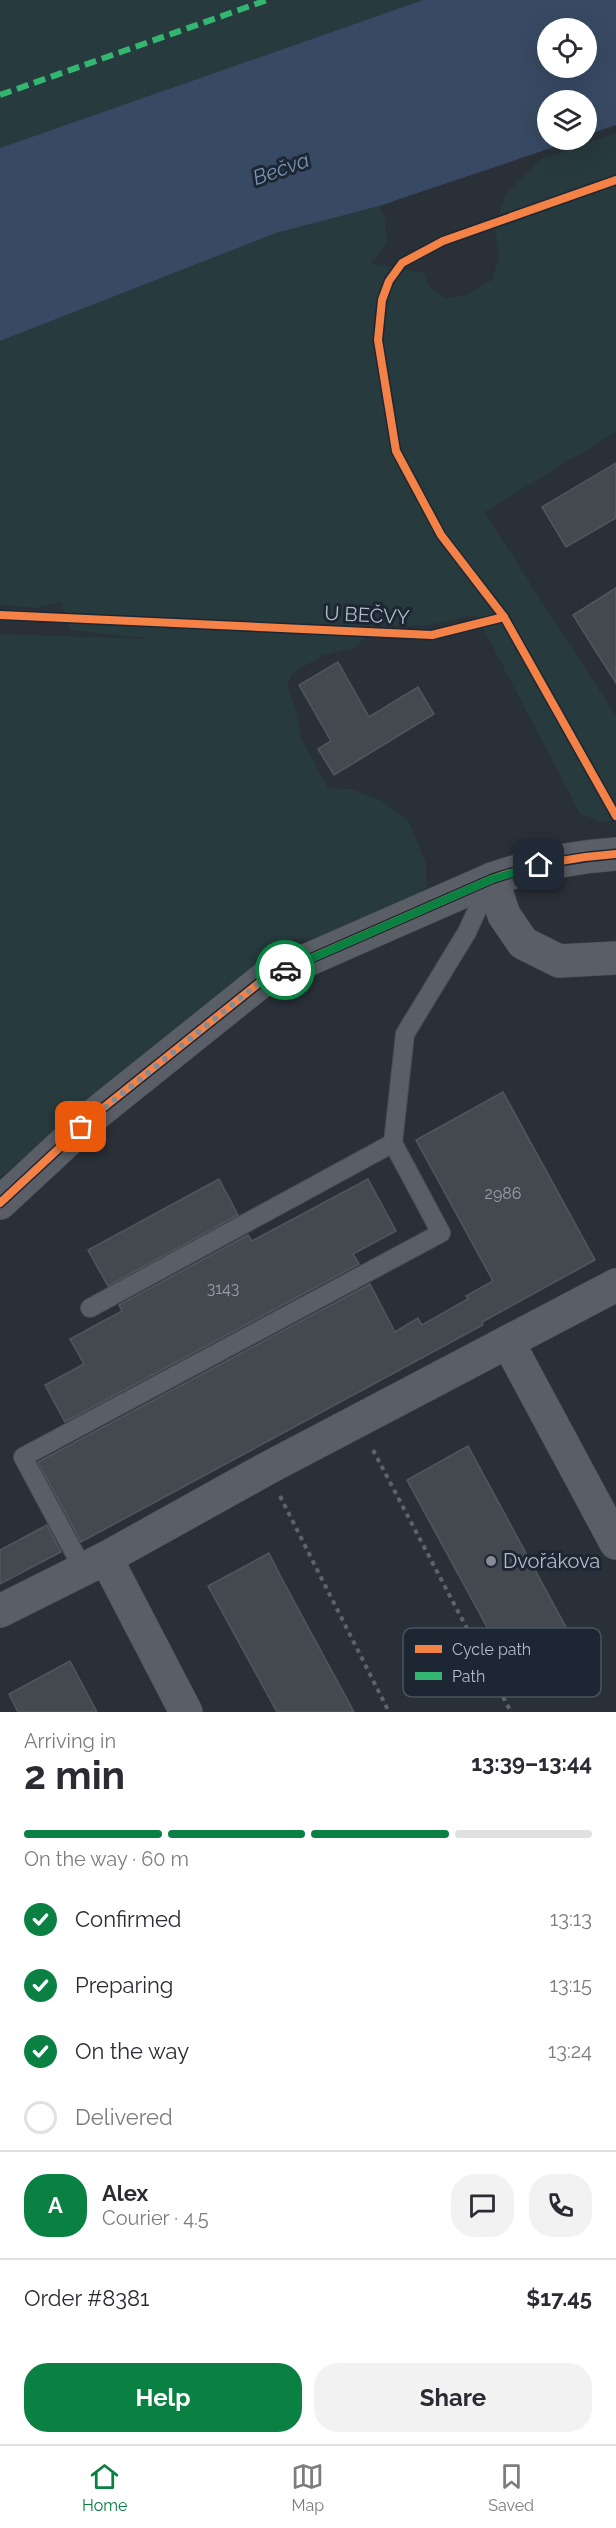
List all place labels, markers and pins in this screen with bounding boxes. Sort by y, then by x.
pin [513,839,564,890]
pin [55,1101,106,1152]
place label: Dvořákova [503,1549,600,1573]
marker: Dvořákova [484,1554,498,1568]

